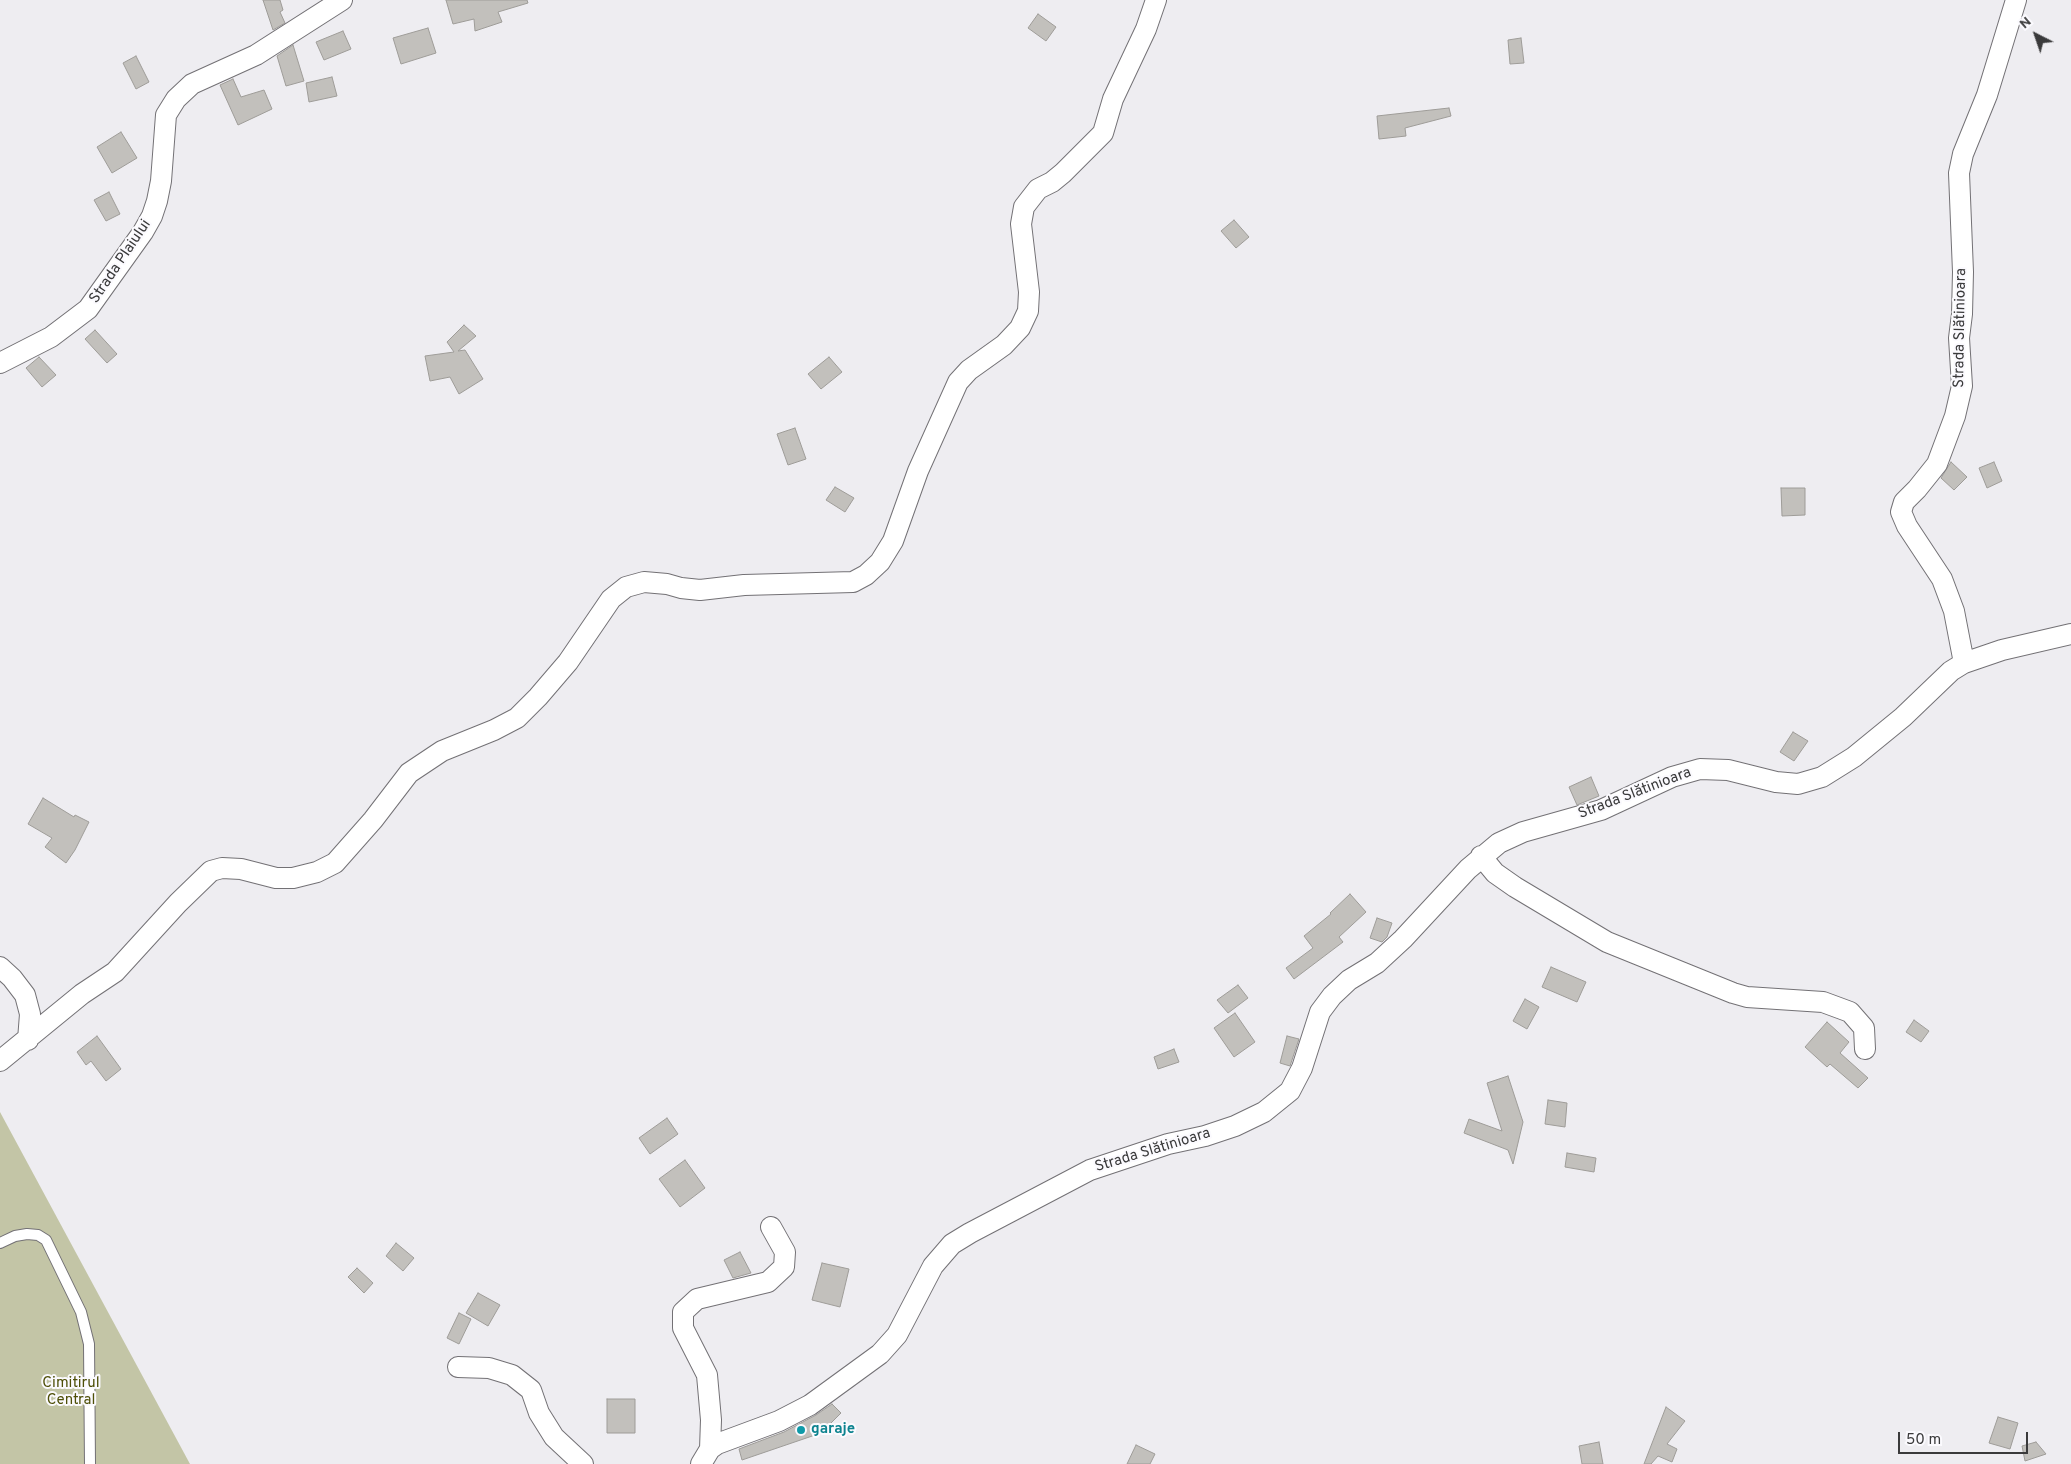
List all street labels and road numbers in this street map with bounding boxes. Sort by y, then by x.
street label: Strada Plaiului [86,217,156,307]
street label: Strada Slătinioara [1951,268,1971,388]
street label: Strada Slătinioara [1576,764,1694,824]
street label: Strada Slătinioara [1093,1125,1213,1177]

